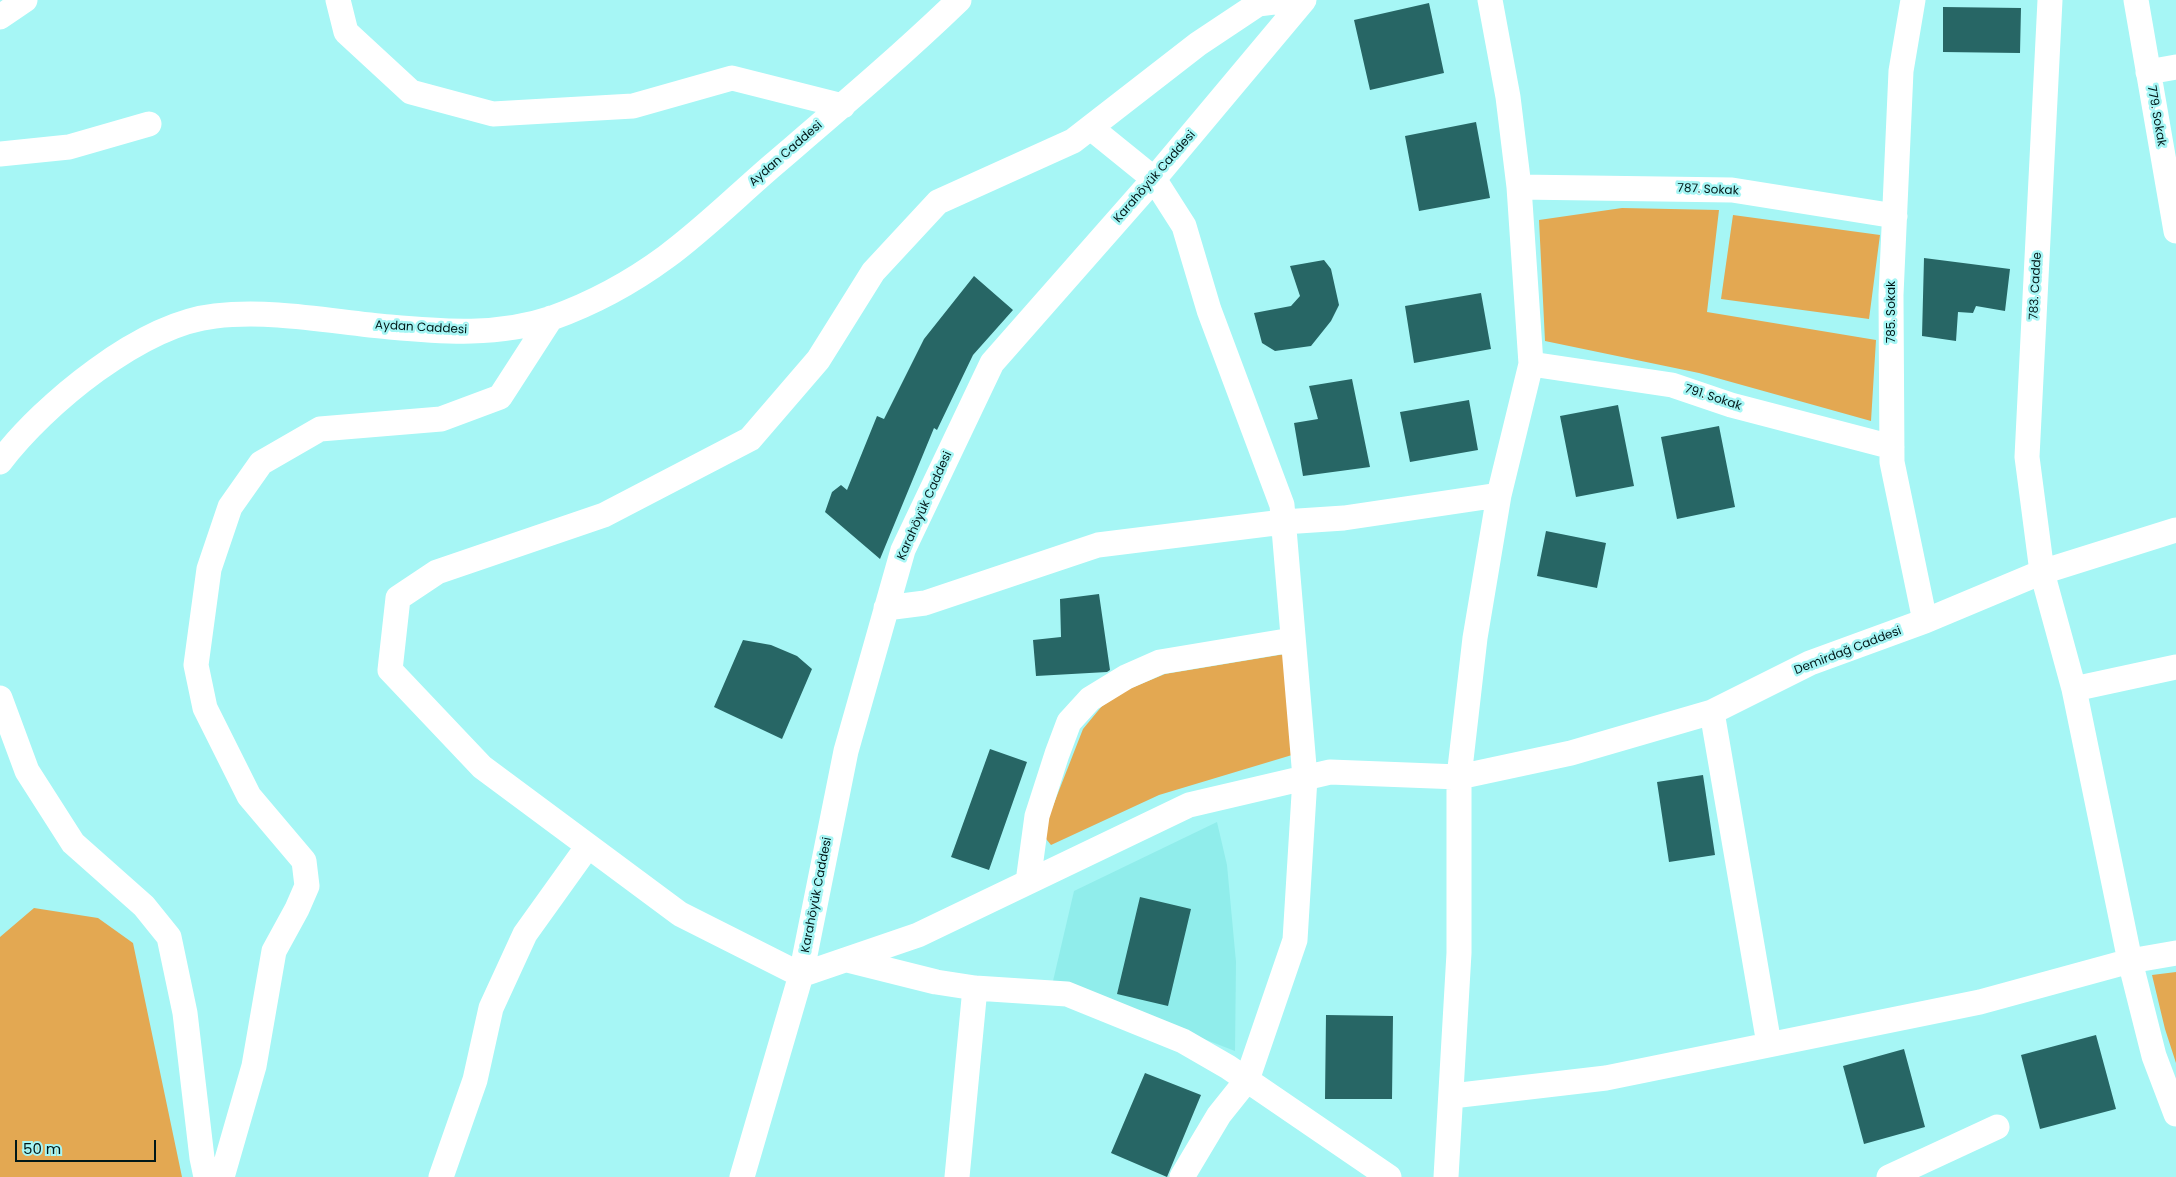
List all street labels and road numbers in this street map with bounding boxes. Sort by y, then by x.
street label: 779. Sokak [2144,84,2168,148]
street label: Aydan Caddesi [746,118,826,190]
street label: Karahöyük Caddesi [1111,128,1199,226]
street label: 787. Sokak [1677,181,1739,199]
street label: 783. Cadde [2027,252,2045,320]
street label: 785. Sokak [1885,281,1899,343]
street label: Aydan Caddesi [375,318,467,338]
street label: 791. Sokak [1683,382,1743,414]
street label: Karahöyük Caddesi [895,449,955,563]
street label: Demirdağ Caddesi [1792,624,1904,678]
street label: Karahöyük Caddesi [799,836,835,954]

